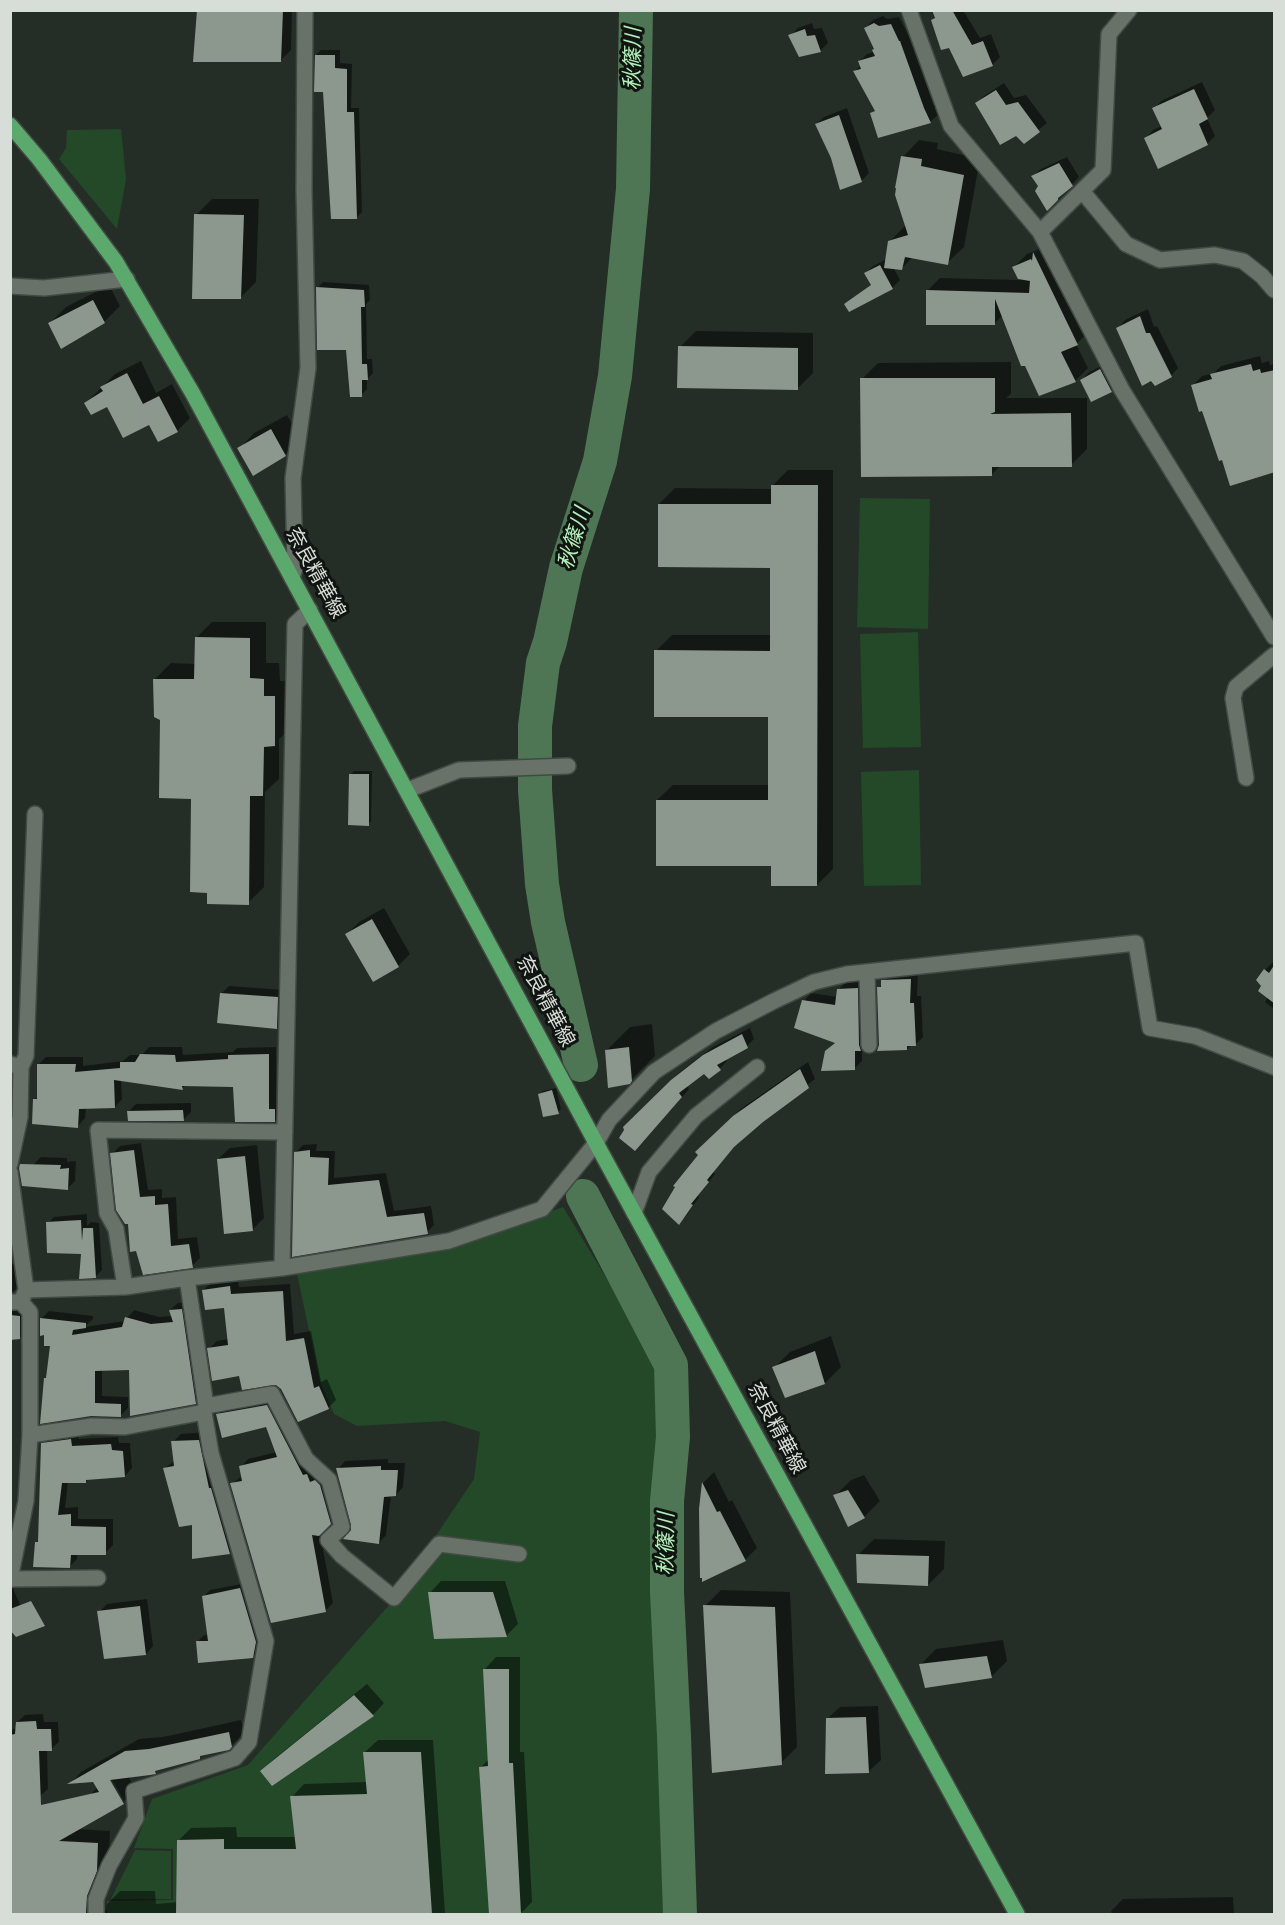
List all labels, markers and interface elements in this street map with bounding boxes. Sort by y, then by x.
water label: 秋篠川 [622,27,648,91]
water label: 秋篠川 [555,505,597,573]
street label: 奈良精華線 [279,524,349,624]
street label: 奈良精華線 [510,952,578,1052]
street label: 奈良精華線 [741,1379,809,1479]
water label: 秋篠川 [655,1512,681,1576]

